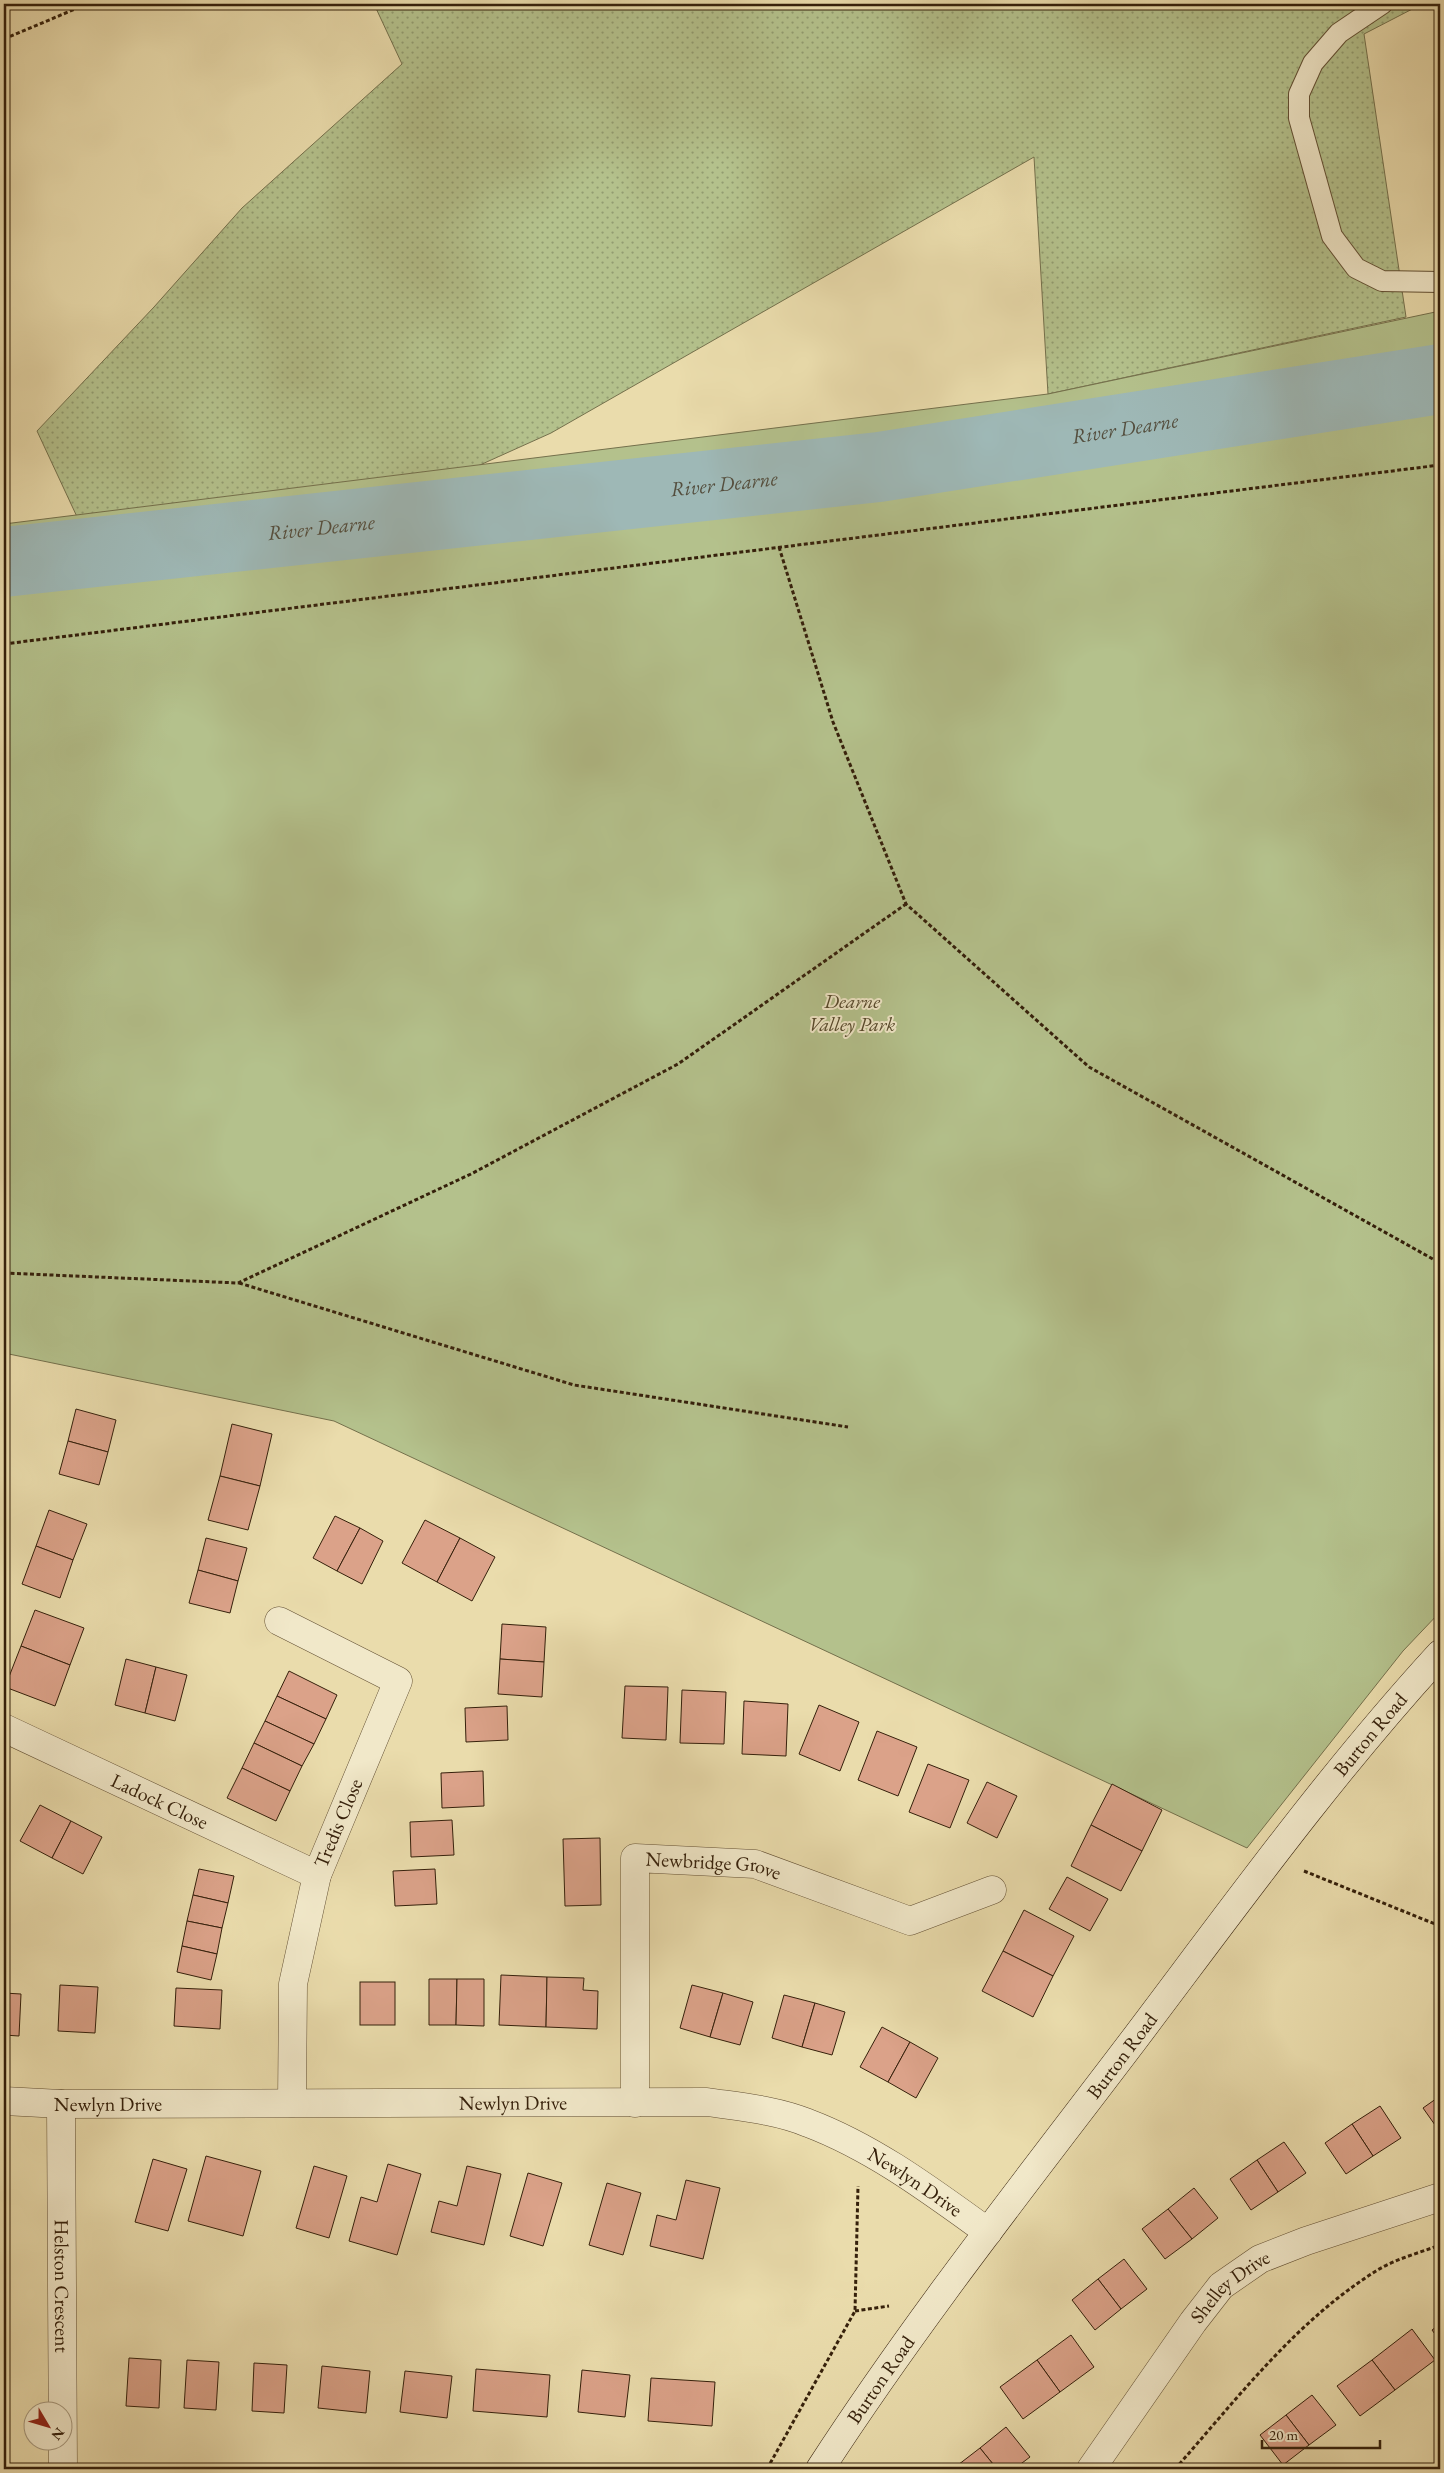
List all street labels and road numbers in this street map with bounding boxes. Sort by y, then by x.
street label: Burton Road [1327,1686,1413,1782]
street label: Ladock Close [107,1767,213,1835]
street label: Tredis Close [308,1774,368,1871]
street label: Newbridge Grove [645,1846,785,1886]
street label: Burton Road [1081,2007,1163,2104]
street label: Newlyn Drive [459,2089,567,2116]
street label: Newlyn Drive [54,2091,162,2117]
street label: Newlyn Drive [863,2141,968,2223]
street label: Helston Crescent [49,2219,75,2354]
street label: Shelley Drive [1184,2243,1274,2329]
street label: Burton Road [841,2330,921,2429]

